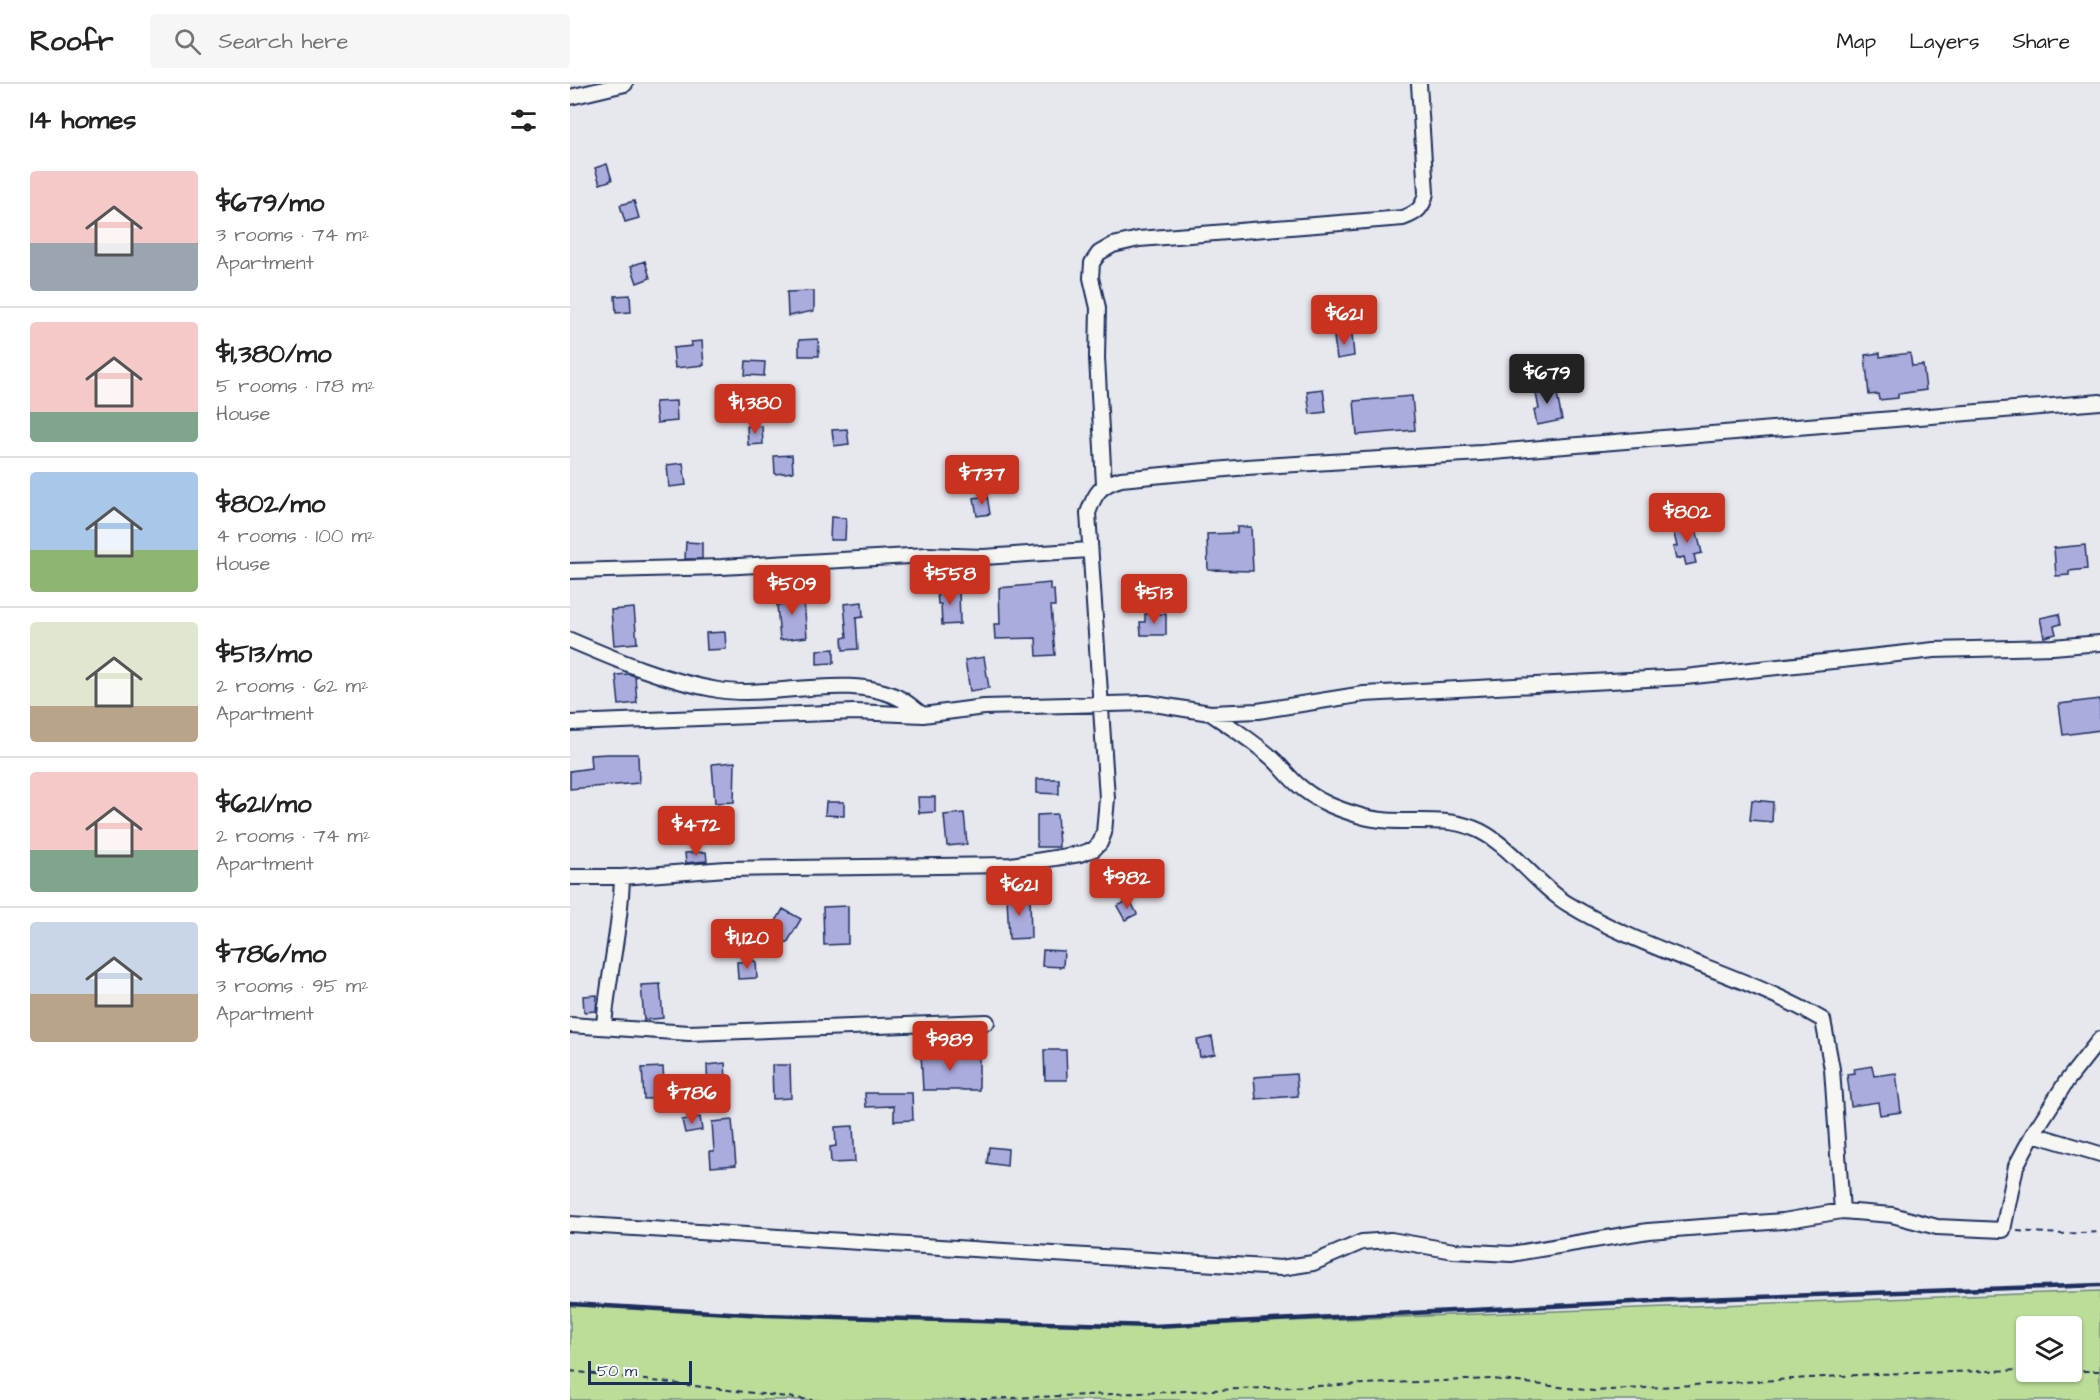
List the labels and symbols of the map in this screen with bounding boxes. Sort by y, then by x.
pin: $621 [1308,295,1380,346]
pin: $679 [1511,354,1583,405]
pin: $1,380 [706,384,804,435]
pin: $737 [946,455,1018,506]
pin: $802 [1651,493,1723,544]
pin: $558 [914,555,986,606]
pin: $509 [756,565,828,616]
pin: $513 [1118,574,1190,625]
pin: $472 [660,806,732,857]
pin: $982 [1091,859,1163,910]
pin: $621 [983,866,1055,917]
pin: $1,120 [698,919,796,970]
pin: $989 [914,1021,986,1072]
pin: $786 [656,1074,728,1125]
scale bar [588,1358,692,1386]

